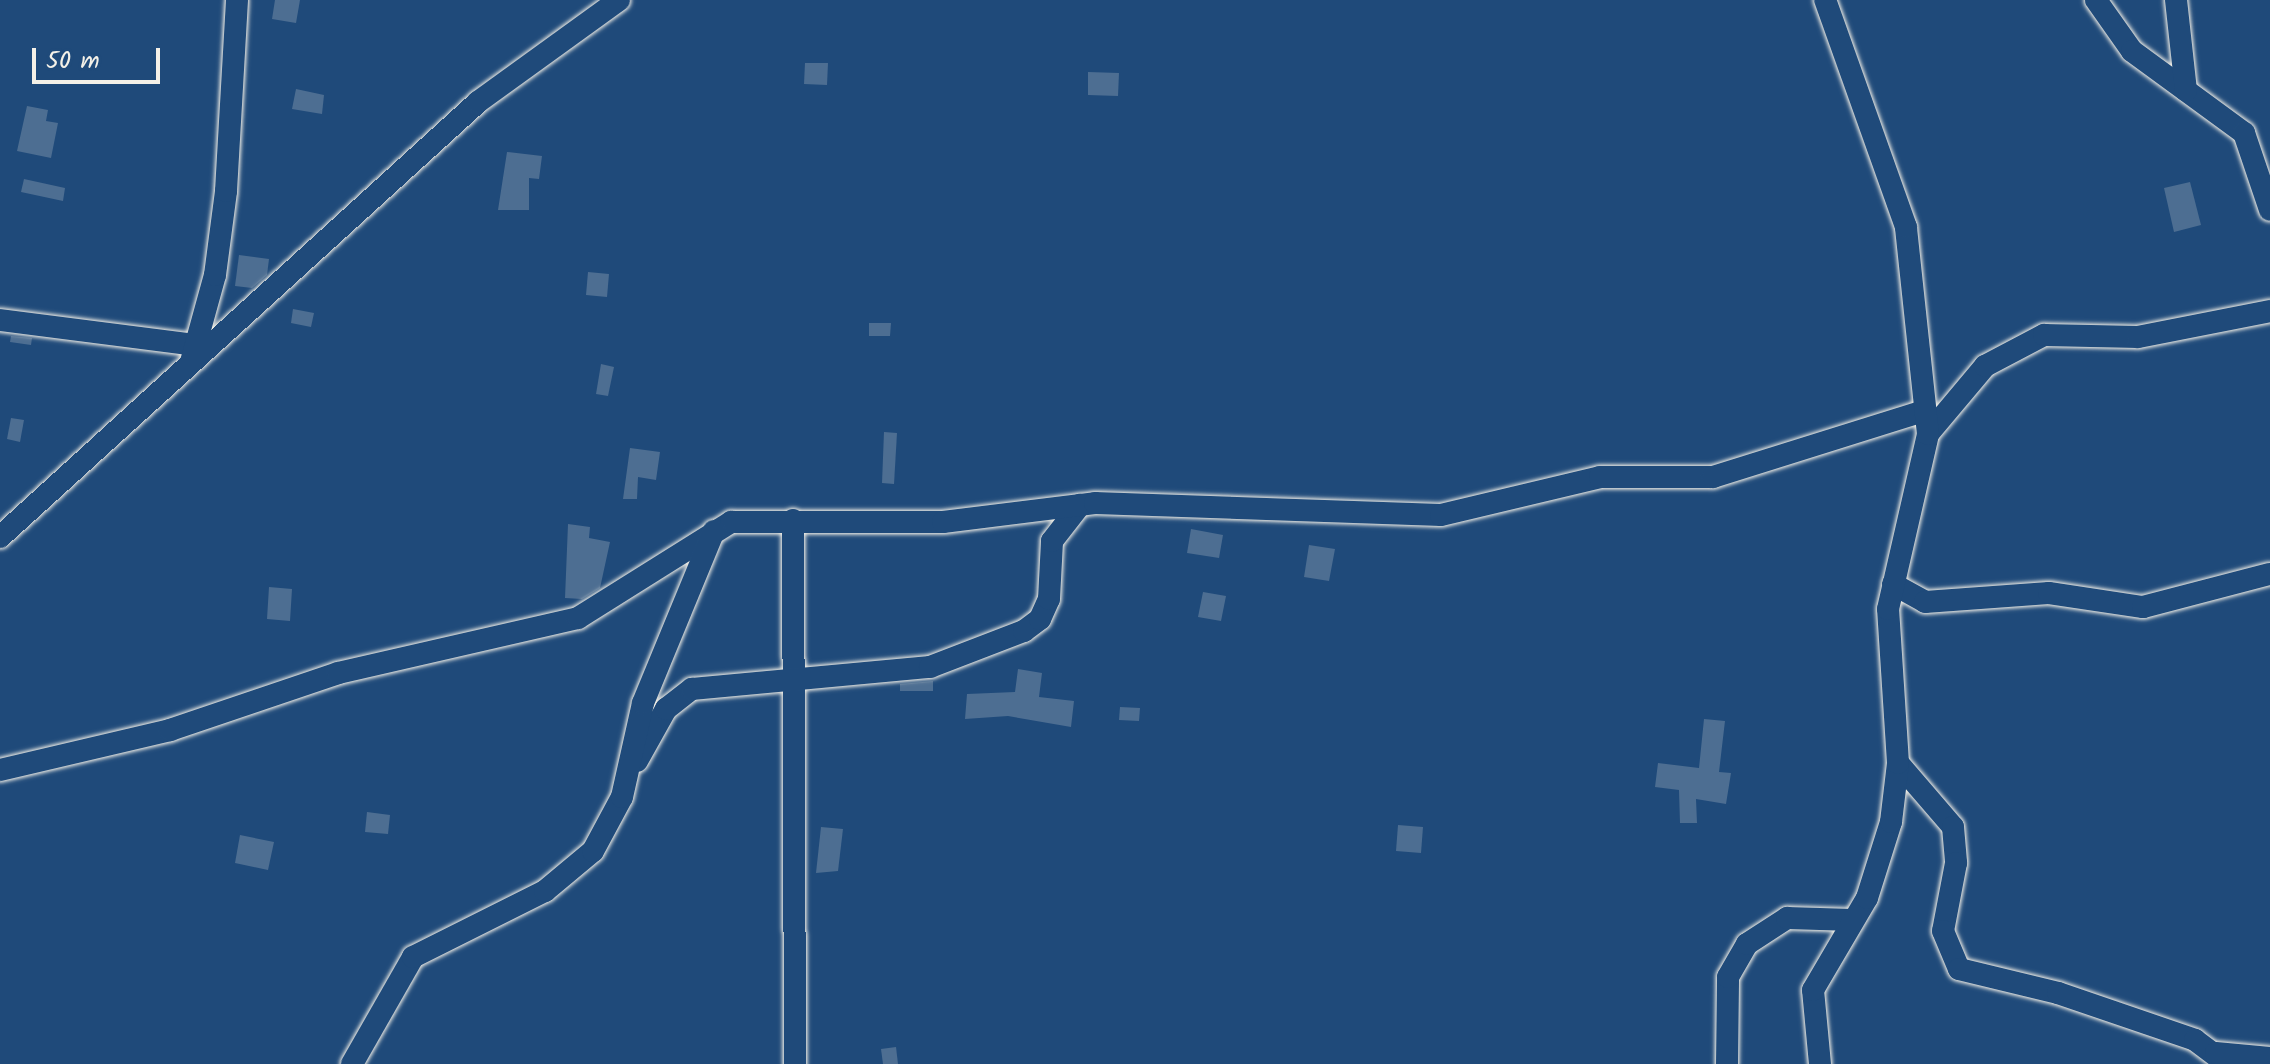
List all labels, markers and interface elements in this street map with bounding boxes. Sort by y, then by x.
scale bar [36,32,164,82]
text: 50 m [46,42,100,81]

